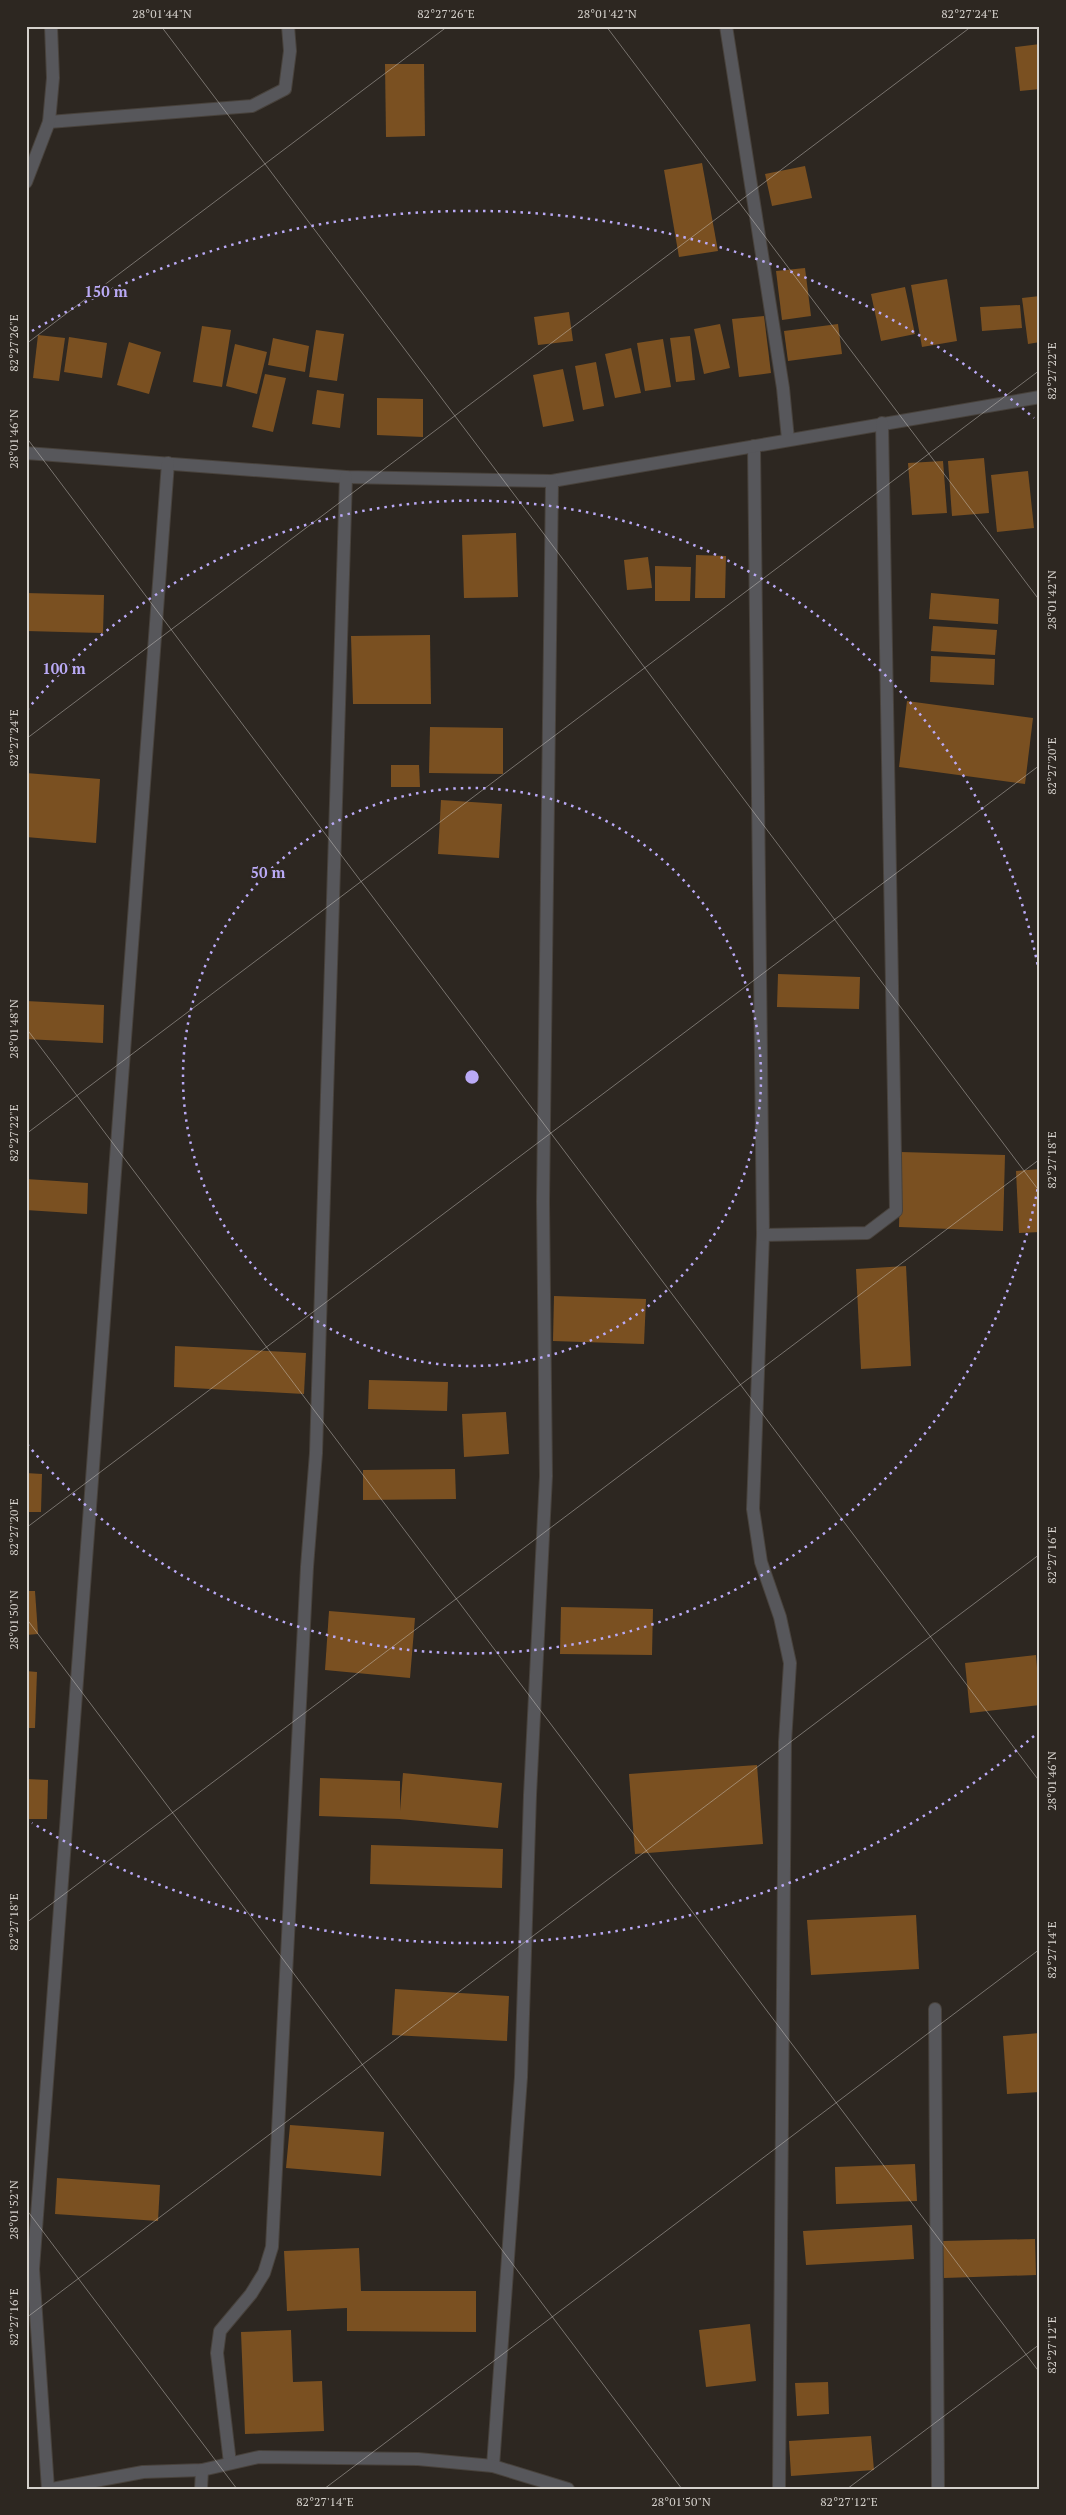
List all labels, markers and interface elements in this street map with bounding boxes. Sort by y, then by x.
text: 28°01'44"N [132,6,192,21]
text: 82°27'26"E [417,6,475,21]
text: 28°01'42"N [577,6,637,21]
text: 82°27'24"E [941,6,999,21]
text: 150 m [84,281,128,301]
text: 82°27'26"E [6,314,21,372]
text: 82°27'22"E [1044,342,1059,400]
text: 28°01'46"N [6,409,21,469]
text: 28°01'42"N [1044,570,1059,630]
text: 100 m [42,658,86,678]
text: 82°27'24"E [6,709,21,767]
text: 82°27'20"E [1044,737,1059,795]
text: 50 m [251,862,286,882]
text: 28°01'48"N [6,999,21,1059]
centre of rings [463,1068,481,1086]
text: 82°27'22"E [6,1104,21,1162]
text: 82°27'18"E [1044,1131,1059,1189]
text: 82°27'20"E [6,1498,21,1556]
text: 82°27'16"E [1044,1526,1059,1584]
text: 28°01'50"N [6,1590,21,1650]
text: 28°01'46"N [1044,1751,1059,1811]
text: 82°27'18"E [6,1893,21,1951]
text: 82°27'14"E [1044,1921,1059,1979]
text: 28°01'52"N [6,2180,21,2240]
text: 82°27'16"E [6,2288,21,2346]
text: 82°27'12"E [1044,2316,1059,2374]
text: 82°27'14"E [296,2494,354,2509]
text: 28°01'50"N [651,2494,711,2509]
text: 82°27'12"E [820,2494,878,2509]

